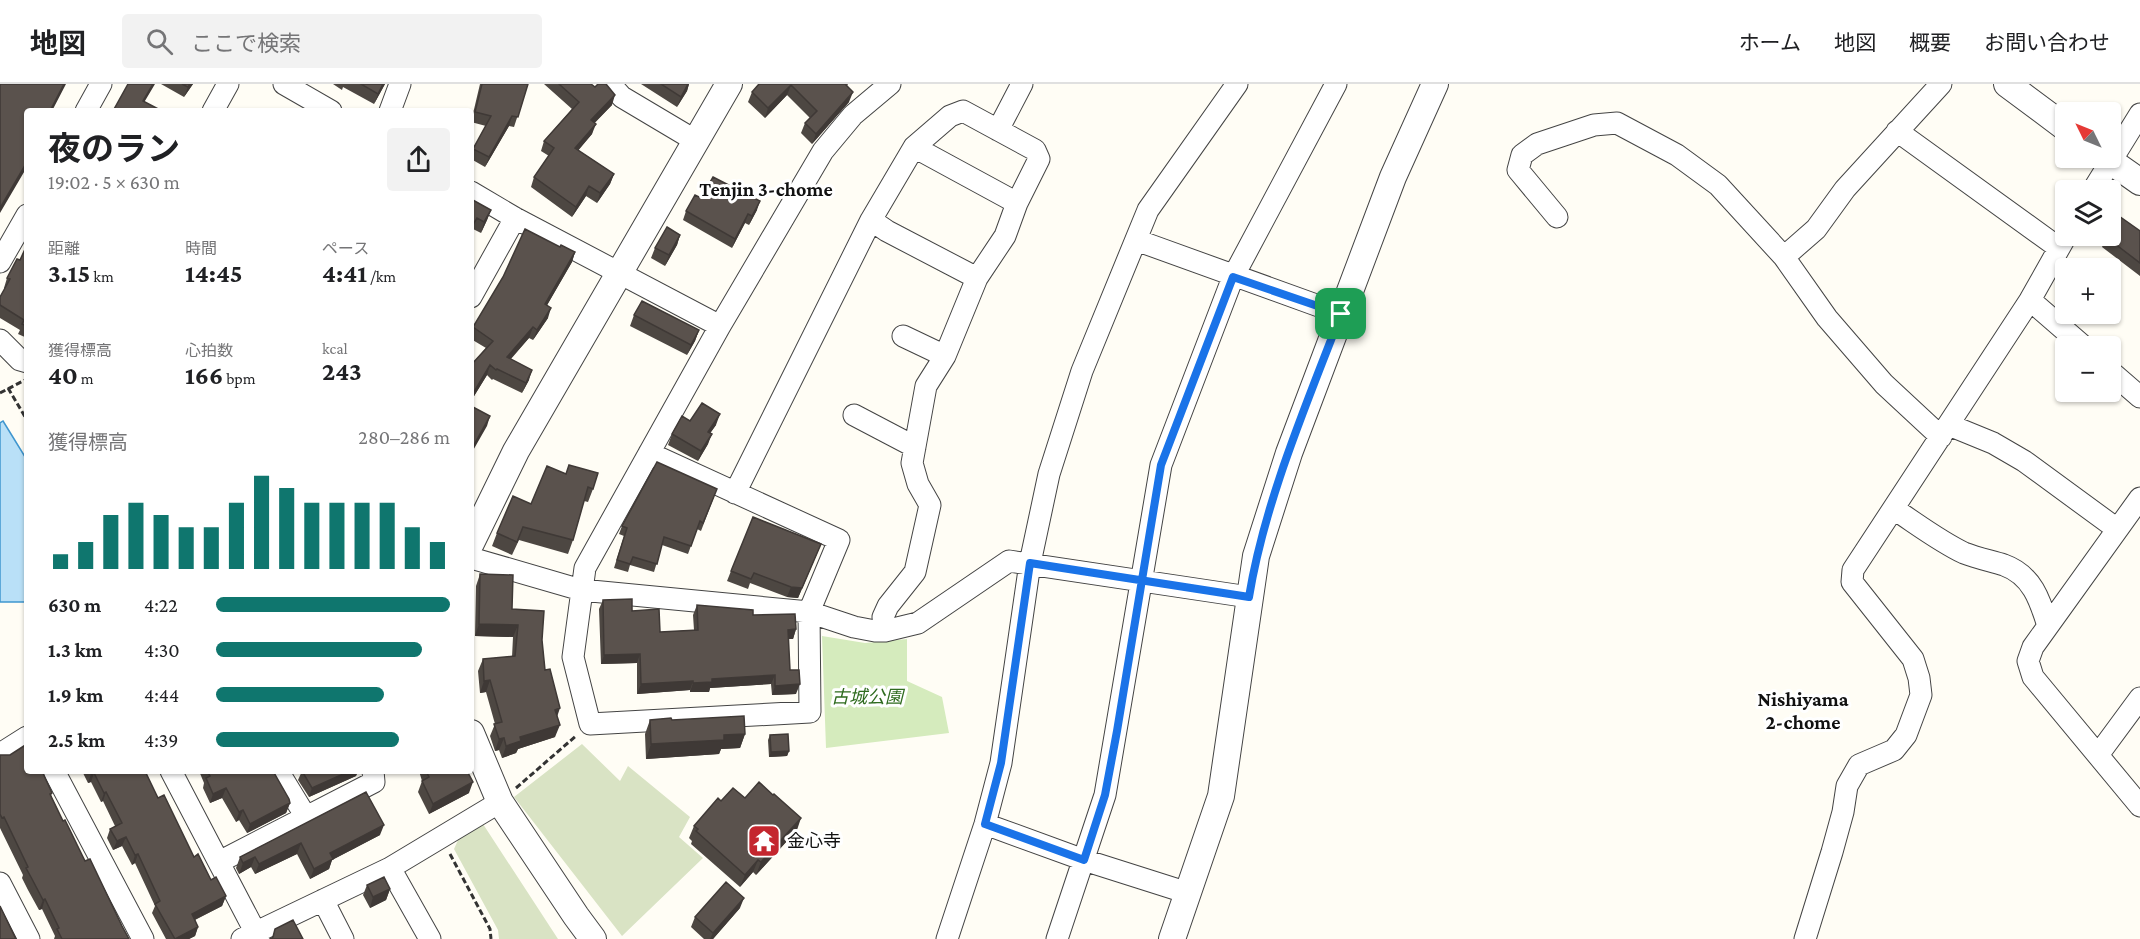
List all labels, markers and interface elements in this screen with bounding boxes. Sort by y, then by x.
search box [122,14,542,68]
icon: search [143,25,176,58]
text: 地図 [30,28,86,59]
text: ここで検索 [191,31,301,56]
text: ホーム [1739,31,1801,55]
text: 地図 [1834,31,1876,55]
text: 概要 [1909,31,1951,55]
text: お問い合わせ [1984,31,2110,55]
north arrow [2055,102,2121,168]
map controls [2055,102,2121,402]
button: share [387,128,450,191]
text: 夜のラン [48,130,180,167]
text: 19:02 · 5 × 630 m [48,171,180,193]
district label: Tenjin 3-chome [699,178,833,201]
button: layers [2055,180,2121,246]
text: 距離 [48,240,80,257]
text: 時間 [185,240,217,257]
text: ペース [322,240,369,257]
button: + [2055,258,2121,324]
text: 3.15 [48,259,90,288]
text: 14:45 [185,259,243,288]
text: 4:41 [322,259,367,288]
text: km [90,268,114,285]
text: /km [367,268,396,285]
pin [1315,288,1366,339]
icon: arrive [1324,297,1357,330]
button: − [2055,336,2121,402]
text: kcal [322,340,348,357]
text: 獲得標高 [48,342,112,359]
text: 心拍数 [185,342,233,359]
text: 243 [322,357,362,386]
text: 40 [48,361,78,390]
text: 166 [185,361,223,390]
text: m [78,370,94,387]
text: bpm [223,370,256,387]
text: 280–286 m [358,426,450,448]
text: 獲得標高 [48,431,128,453]
text: 630 m [48,594,101,616]
text: 4:22 [144,594,178,616]
text: 1.3 km [48,639,102,661]
text: 4:30 [144,639,180,661]
text: 1.9 km [48,684,103,706]
text: 4:44 [144,684,179,706]
park label: 古城公園 [831,687,906,707]
district label: Nishiyama 2-chome [1758,688,1849,733]
text: 2.5 km [48,729,105,751]
text: 4:39 [144,729,178,751]
temple icon: 金心寺 [746,823,782,859]
place label: 金心寺 [787,831,841,851]

